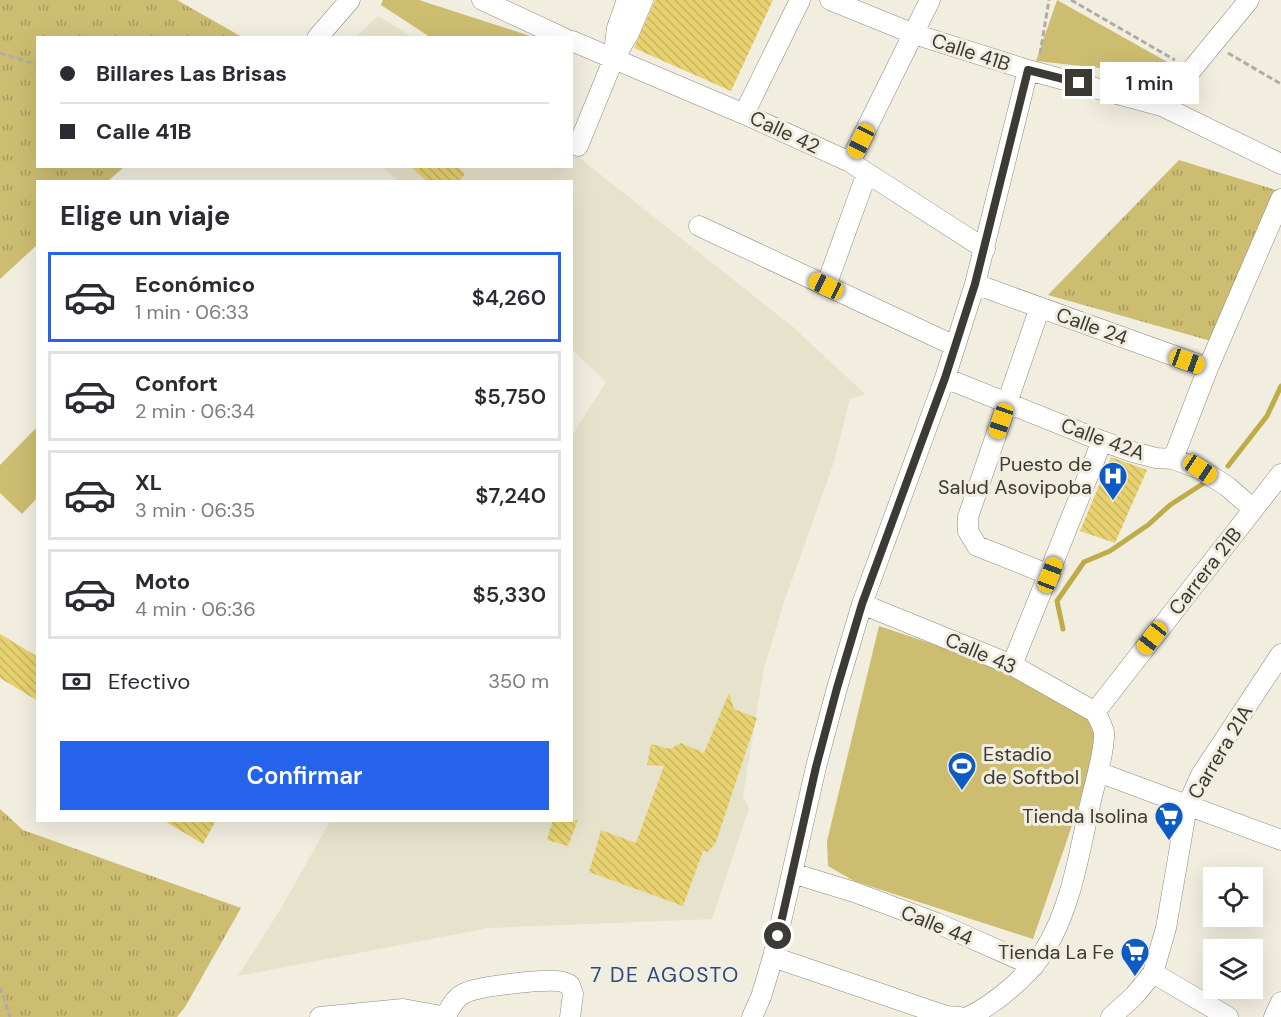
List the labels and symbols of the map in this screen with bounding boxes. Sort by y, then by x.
street label: Calle 41B [928,27,1014,77]
callout: 1 min [1100,62,1199,104]
route end [1065,69,1092,96]
street label: Calle 42 [746,104,824,160]
car [845,121,877,161]
car [806,270,846,302]
street label: Calle 24 [1053,301,1131,351]
car [1167,346,1207,376]
car [987,401,1015,441]
street label: Calle 42A [1057,412,1149,466]
place label: Puesto de Salud Asovipoba [938,451,1092,500]
car [1180,451,1220,487]
hospital icon: Puesto de Salud Asovipoba [1097,460,1129,502]
street label: Carrera 21B [1163,522,1247,620]
car [1035,555,1065,595]
car [1134,618,1170,658]
street label: Calle 43 [942,626,1020,680]
street label: Carrera 21A [1182,700,1258,804]
place label: Estadio de Softbol [983,741,1079,790]
sports icon: Estadio de Softbol [946,750,978,792]
supermarket icon: Tienda Isolina [1153,800,1185,842]
place label: Tienda Isolina [1022,803,1148,829]
street label: Calle 44 [897,899,977,951]
route start [764,922,791,949]
supermarket icon: Tienda La Fe [1119,936,1151,978]
place label: Tienda La Fe [998,939,1114,965]
district label: 7 DE AGOSTO [590,961,740,989]

